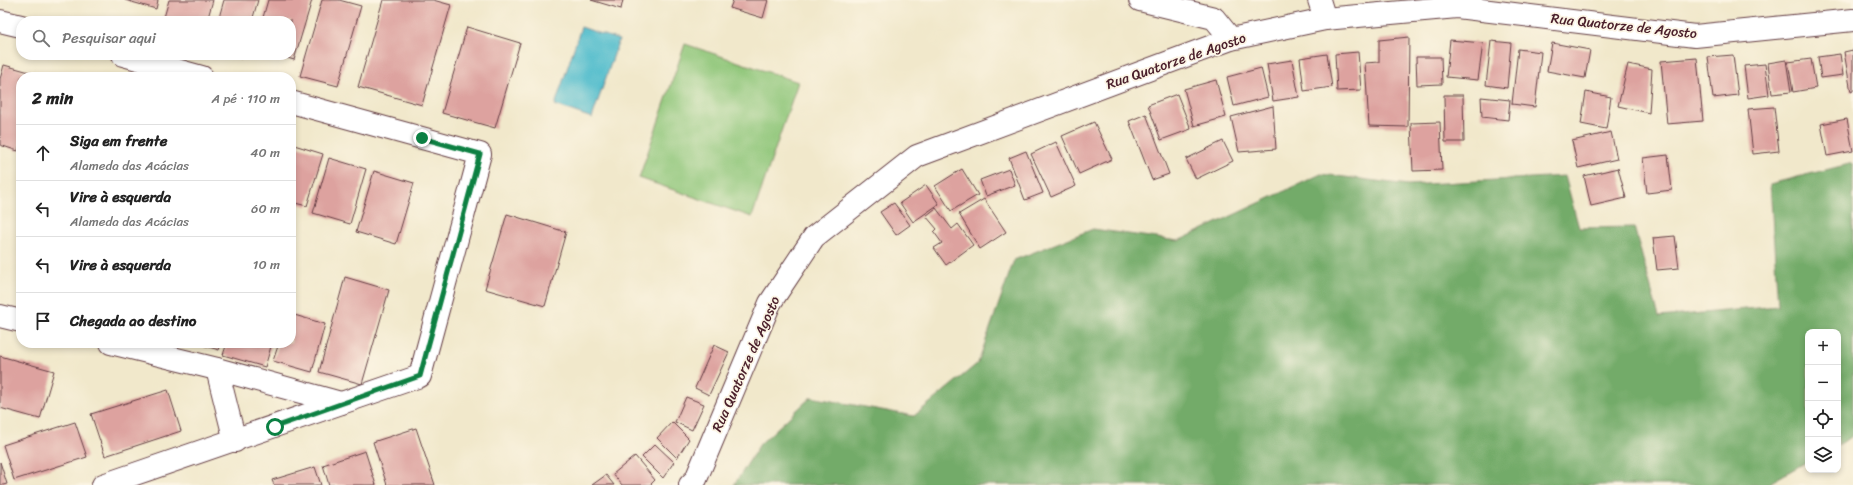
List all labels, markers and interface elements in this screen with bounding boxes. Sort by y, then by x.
street label: Rua Quatorze de Agosto [1550,6,1698,46]
search box [16,16,296,60]
text: Pesquisar aqui [62,25,156,51]
street label: Rua Quatorze de Agosto [1103,25,1249,97]
icon: search [30,27,52,49]
text: 2 min [32,83,73,113]
text: A pé · 110 m [212,87,280,110]
text: Siga em frente [70,128,167,154]
route end [413,129,431,147]
text: 40 m [250,141,280,164]
icon: ahead [32,142,54,164]
text: Alameda das Acácias [70,154,189,177]
text: Vire à esquerda [70,184,171,210]
text: 60 m [251,197,280,220]
icon: left [32,198,54,220]
text: Alameda das Acácias [70,210,189,233]
text: Vire à esquerda [70,252,171,278]
text: 10 m [253,253,280,276]
icon: left [32,254,54,276]
street label: Rua Quatorze de Agosto [705,292,787,436]
text: Chegada ao destino [70,308,196,334]
icon: arrive [32,310,54,332]
map controls [1805,329,1841,473]
button: + [1805,329,1841,365]
button: − [1805,365,1841,401]
button: locate [1805,401,1841,437]
route start [266,418,284,436]
button: layers [1805,437,1841,473]

